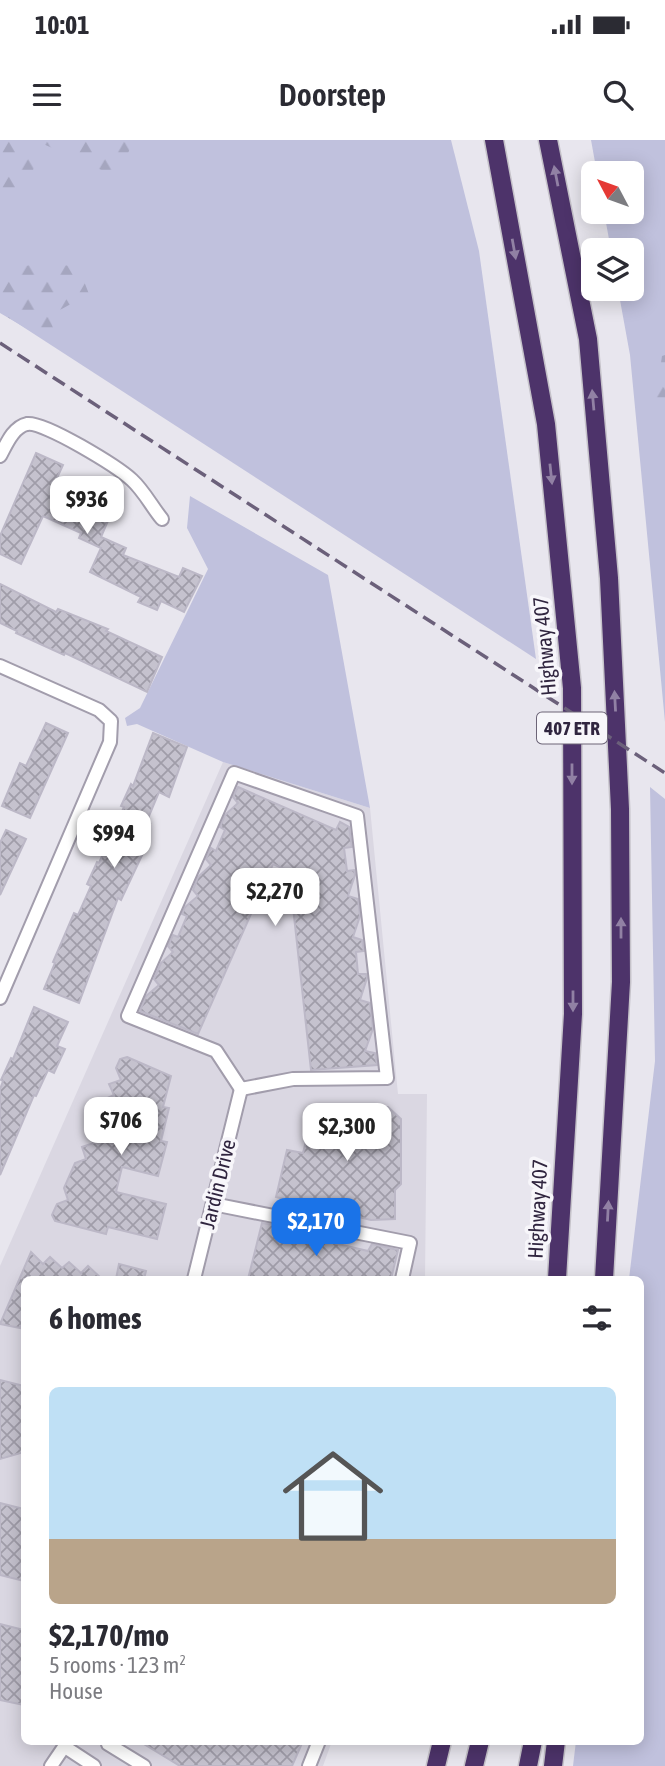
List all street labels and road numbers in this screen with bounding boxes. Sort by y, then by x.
street label: Highway 407 [528,595,560,697]
road number: 407 ETR [537,712,607,744]
street label: Jardin Drive [194,1137,240,1231]
street label: Highway 407 [522,1159,552,1259]

